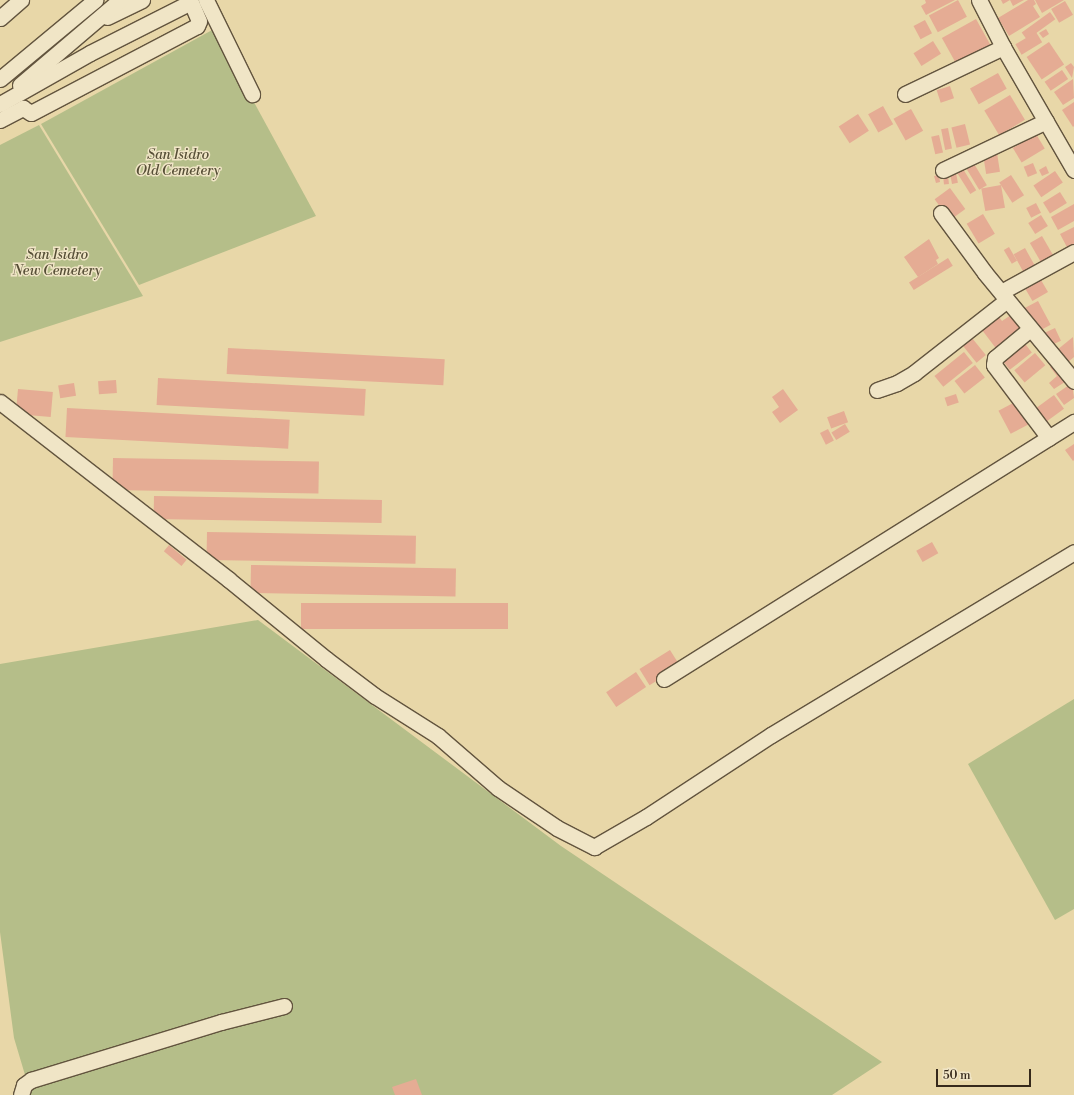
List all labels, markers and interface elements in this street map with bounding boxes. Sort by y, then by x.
park label: San Isidro Old Cemetery [136,147,220,180]
park label: San Isidro New Cemetery [12,247,102,280]
scale bar [938,1061,1033,1087]
text: 50 m [943,1068,971,1083]

